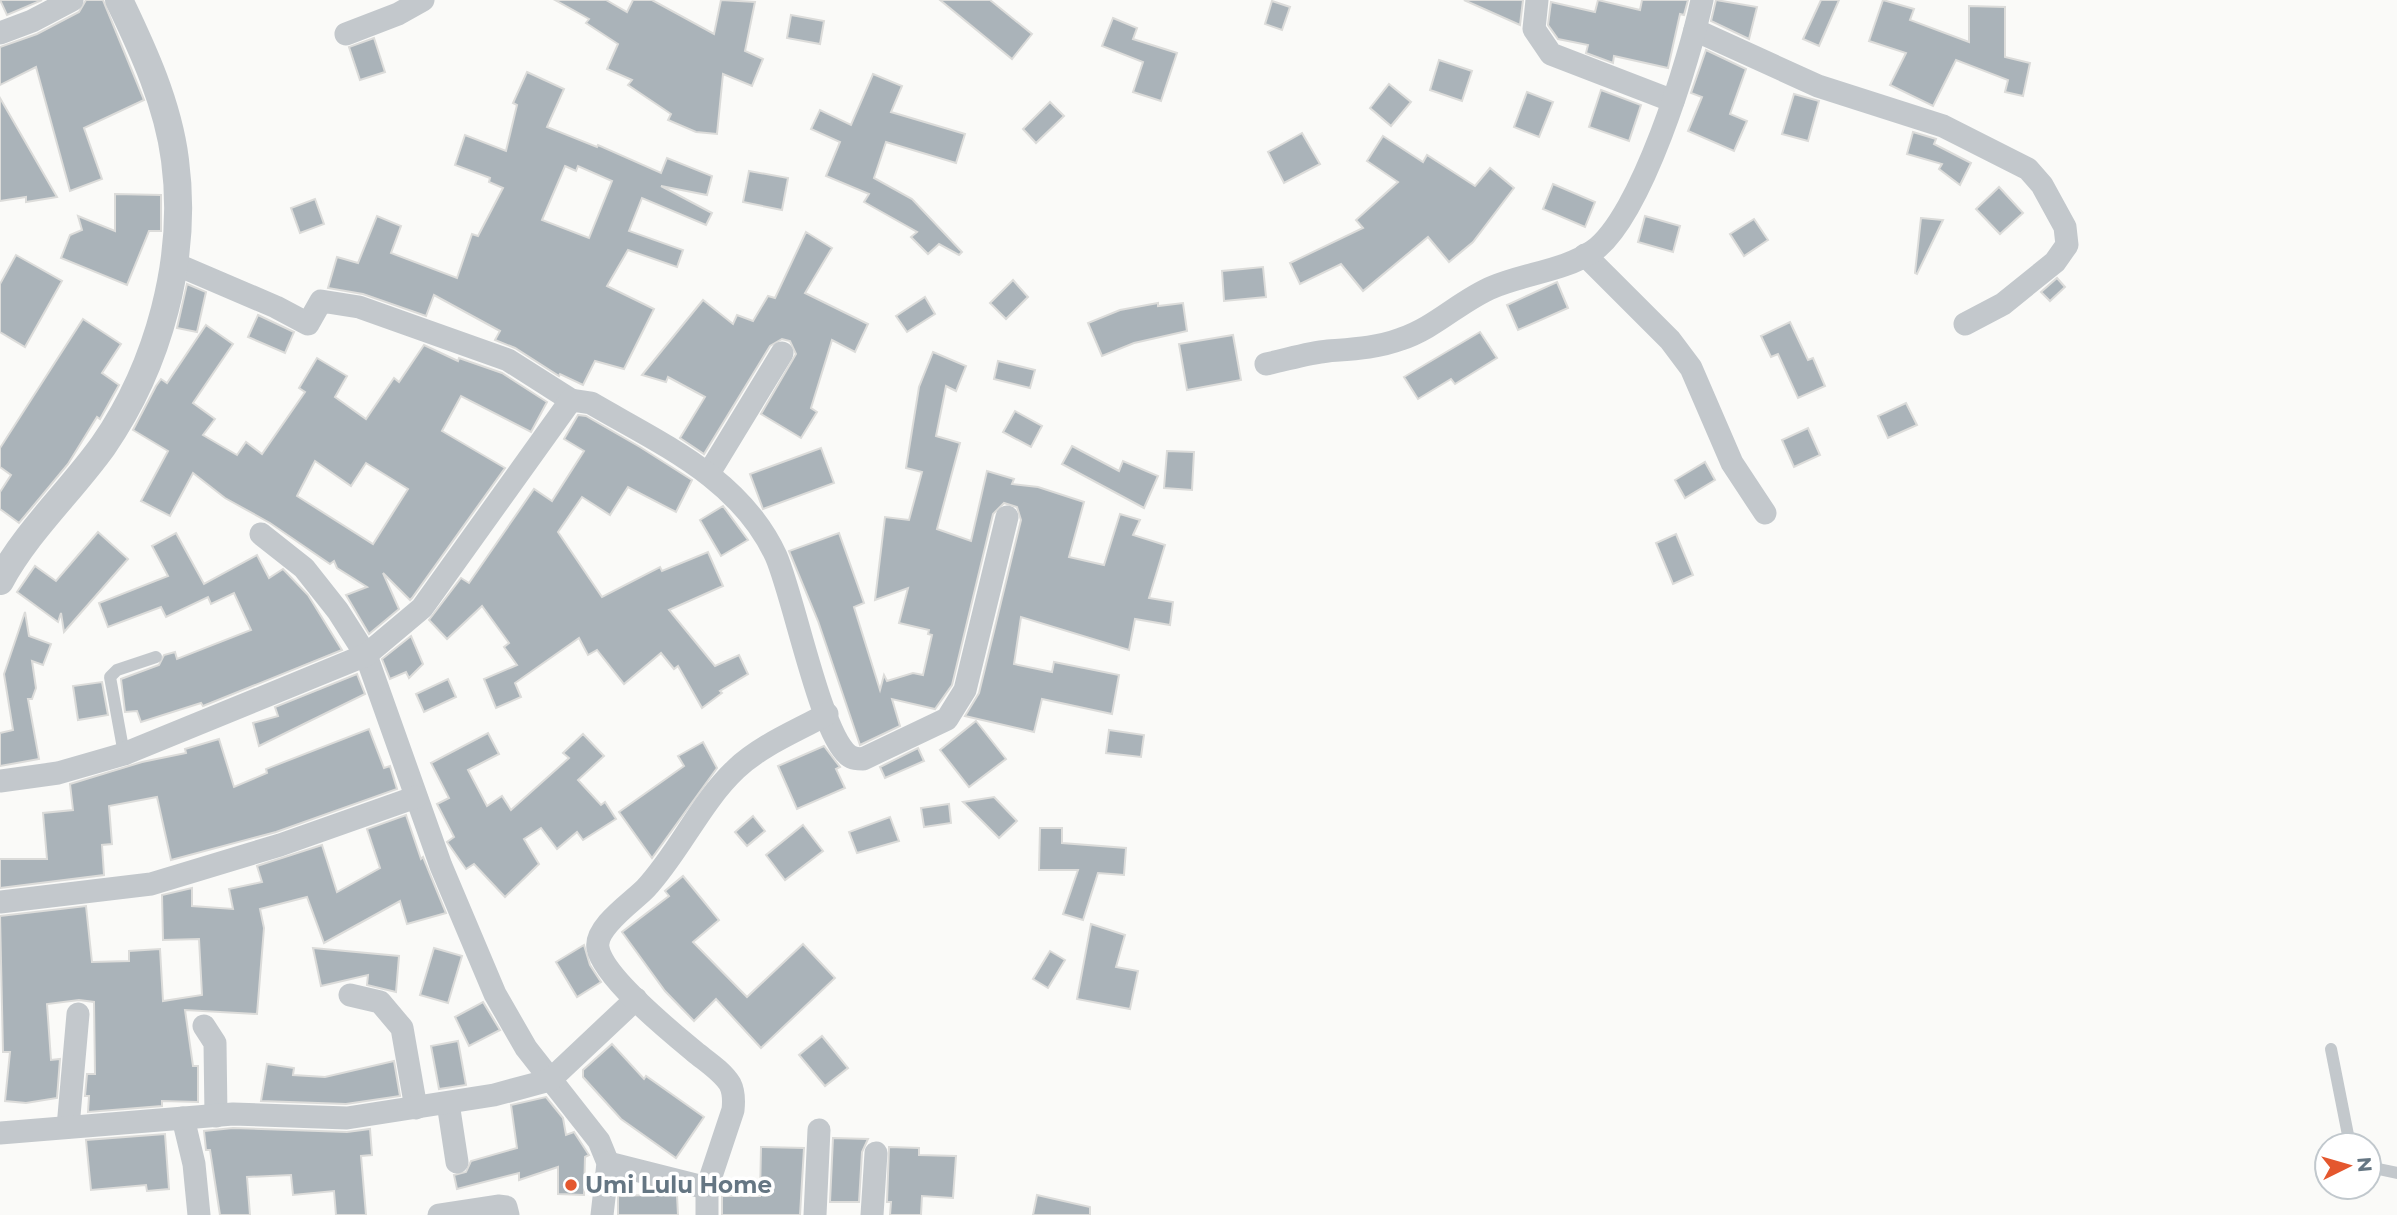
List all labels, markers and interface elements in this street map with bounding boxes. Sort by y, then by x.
north arrow [2313,1131,2383,1201]
text: N [2352,1156,2377,1173]
place label: Umi Lulu Home [585,1171,772,1199]
marker: Umi Lulu Home [563,1177,579,1193]

